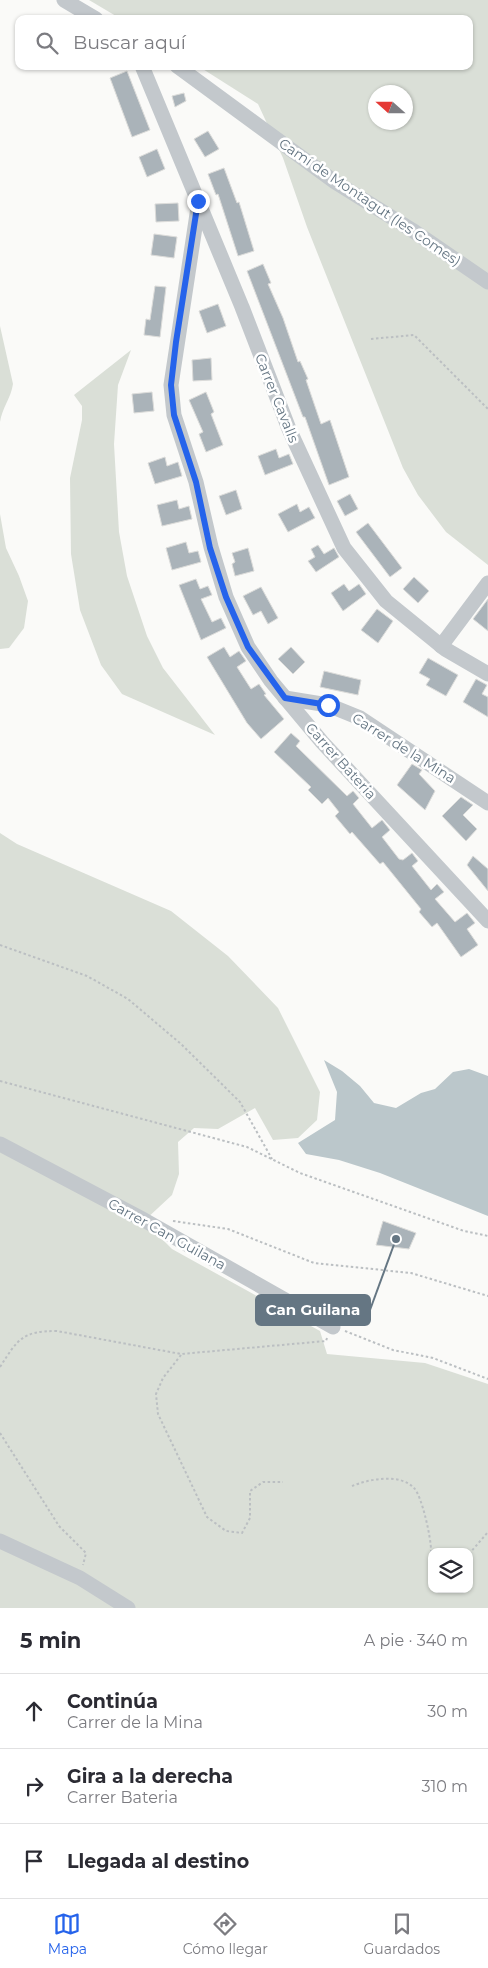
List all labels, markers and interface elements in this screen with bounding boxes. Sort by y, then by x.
search box [15,15,473,70]
icon: search [33,29,61,57]
text: Buscar aquí [73,31,186,54]
north arrow [368,85,413,130]
street label: Camí de Montagut (les Comes) [275,134,465,270]
route end [187,190,210,213]
street label: Carrer Cavalls [251,351,303,445]
route start [317,694,340,717]
street label: Carrer de la Mina [349,709,459,787]
street label: Carrer Bateria [302,719,380,803]
street label: Carrer Can Guilana [105,1194,229,1274]
callout: Can Guilana [256,1295,370,1325]
text: Can Guilana [266,1300,360,1319]
map controls [428,1548,473,1593]
button: layers [428,1548,473,1593]
text: 5 min [20,1628,81,1653]
text: A pie · 340 m [364,1631,468,1650]
text: Continúa [67,1690,158,1713]
icon: ahead [20,1697,48,1725]
text: 30 m [427,1702,468,1721]
text: Carrer de la Mina [67,1713,203,1732]
text: Gira a la derecha [67,1765,233,1788]
icon: right [20,1772,48,1800]
text: 310 m [421,1777,468,1796]
text: Carrer Bateria [67,1788,178,1807]
icon: arrive [20,1847,48,1875]
text: Llegada al destino [67,1850,249,1873]
tab: Mapa [48,1910,87,1958]
tab: Cómo llegar [183,1910,268,1958]
tab: Guardados [363,1910,440,1958]

